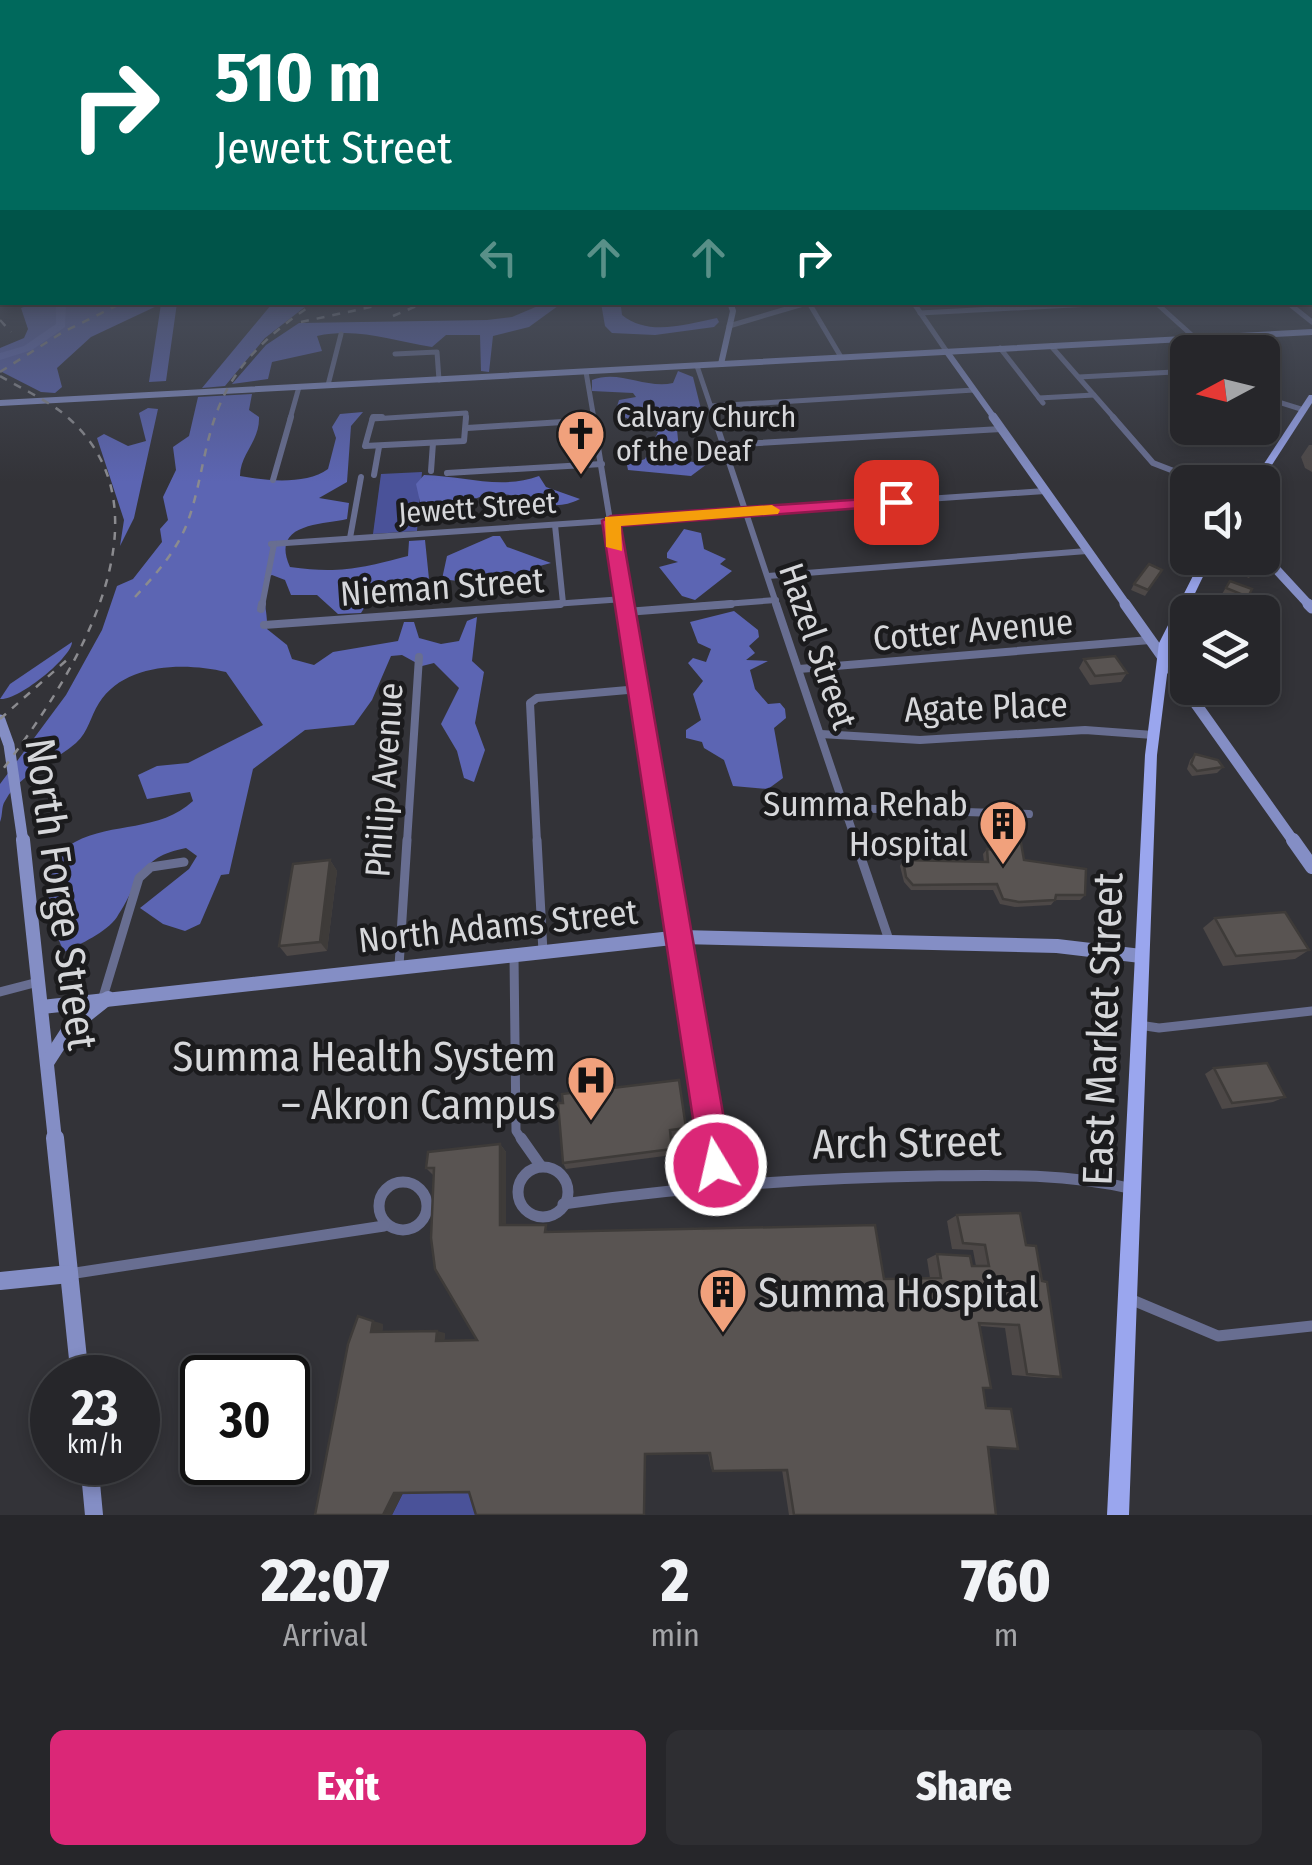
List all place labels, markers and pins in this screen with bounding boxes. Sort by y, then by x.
place label: Calvary Church of the Deaf [616,399,796,469]
church icon: Calvary Church of the Deaf [555,408,607,476]
pin [854,460,939,545]
place label: Summa Rehab Hospital [763,783,968,865]
building icon: Summa Rehab Hospital [977,798,1029,866]
place label: Summa Health System – Akron Campus [172,1032,556,1130]
hospital icon: Summa Health System – Akron Campus [565,1054,617,1122]
building icon: Summa Hospital [697,1266,749,1334]
place label: Summa Hospital [758,1268,1039,1318]

